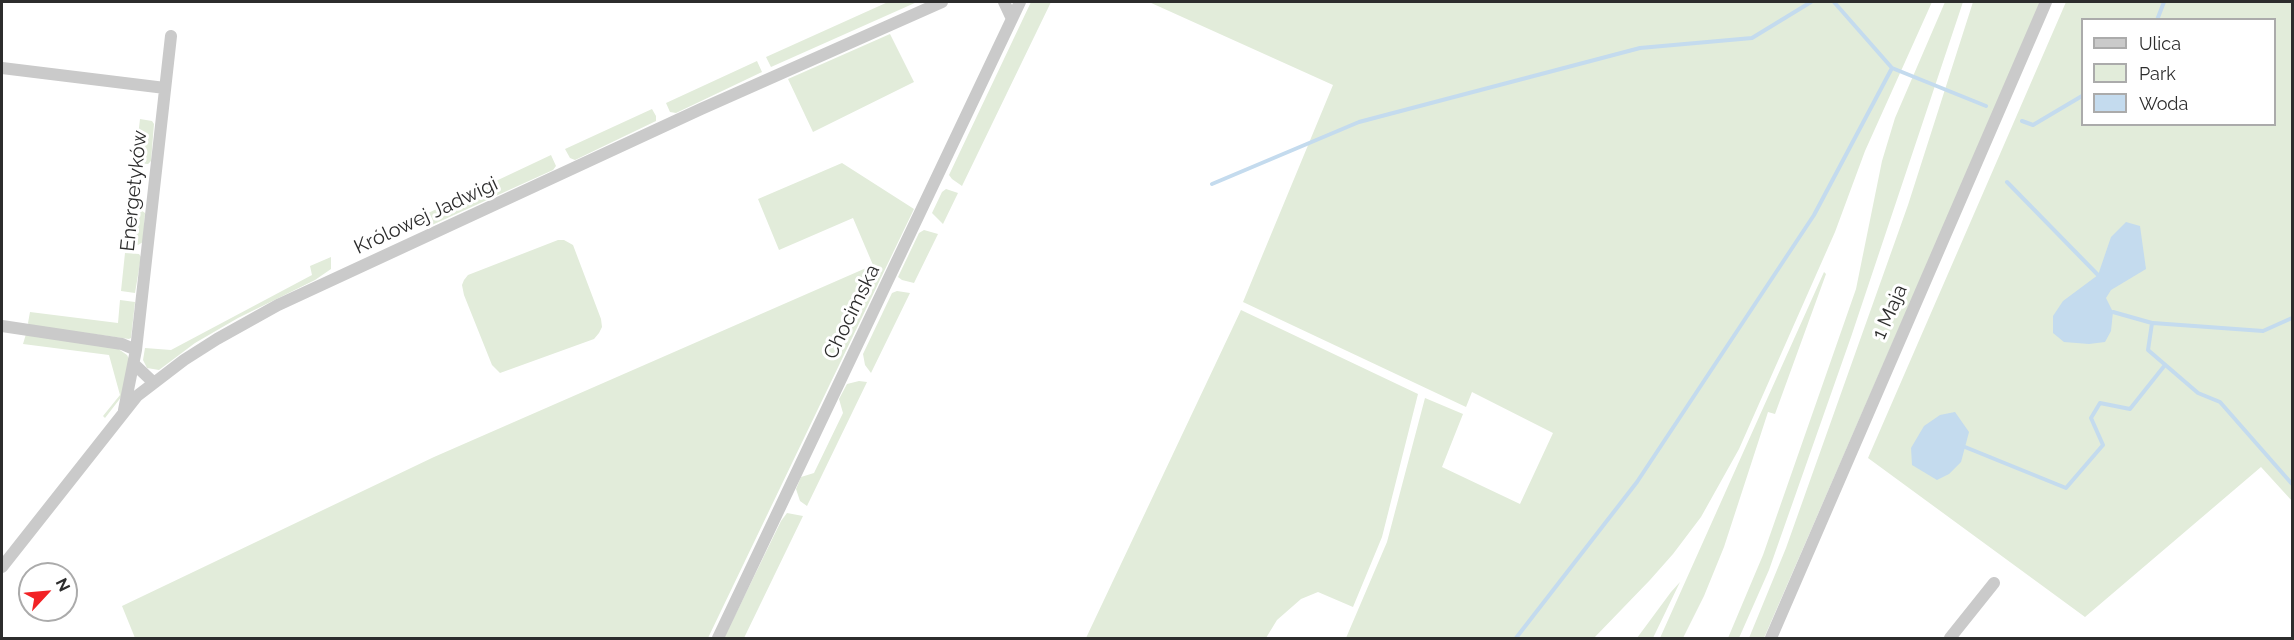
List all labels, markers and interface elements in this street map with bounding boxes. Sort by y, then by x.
legend [2081,18,2276,126]
text: Ulica [2139,33,2181,54]
text: Park [2139,63,2176,84]
text: Woda [2139,93,2188,114]
street label: Energetyków [116,129,152,253]
street label: Królowej Jadwigi [350,172,502,260]
street label: Chocimska [819,261,885,363]
street label: 1 Maja [1867,281,1913,343]
north arrow [18,562,78,622]
text: N [52,575,74,594]

